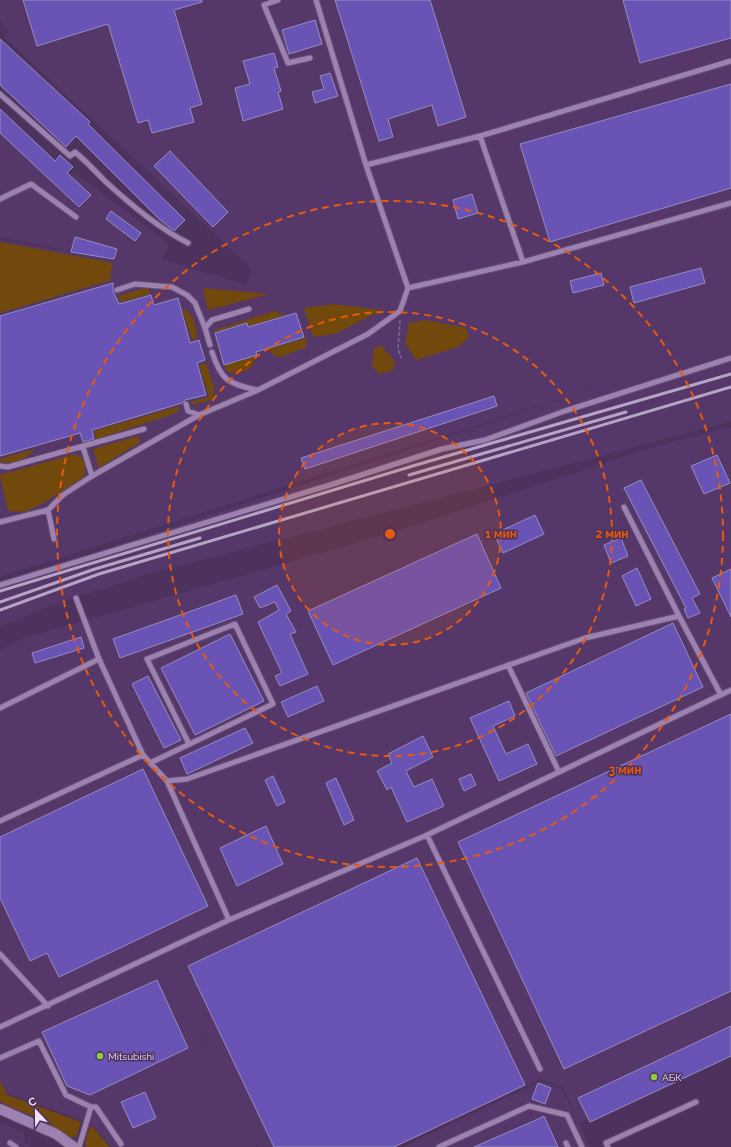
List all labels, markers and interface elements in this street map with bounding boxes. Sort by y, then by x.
centre of rings [383,527,397,541]
text: 1 мин [485,527,517,541]
text: 2 мин [595,527,629,541]
text: 3 мин [609,763,641,777]
marker: Mitsubishi [95,1051,105,1061]
place label: Mitsubishi [108,1051,154,1062]
marker: АБК [649,1072,659,1082]
place label: АБК [662,1072,682,1083]
north arrow [16,1091,56,1131]
text: С [27,1095,39,1110]

